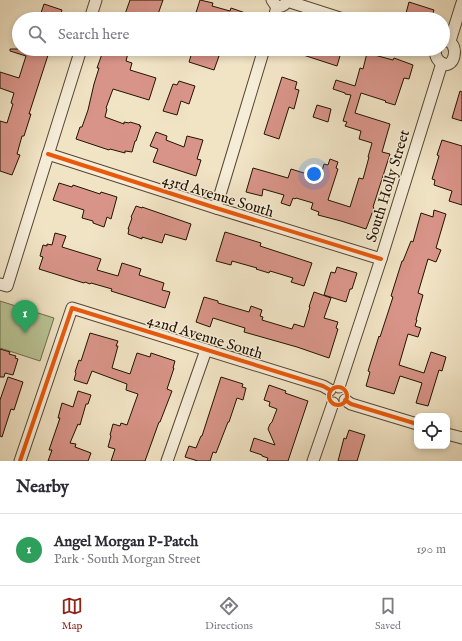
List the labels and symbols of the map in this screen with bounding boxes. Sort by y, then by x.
street label: South Holly Street [362,128,414,244]
your location [304,164,324,184]
street label: 43rd Avenue South [160,170,276,222]
pin: 1 [12,300,38,333]
street label: 42nd Avenue South [145,310,265,364]

